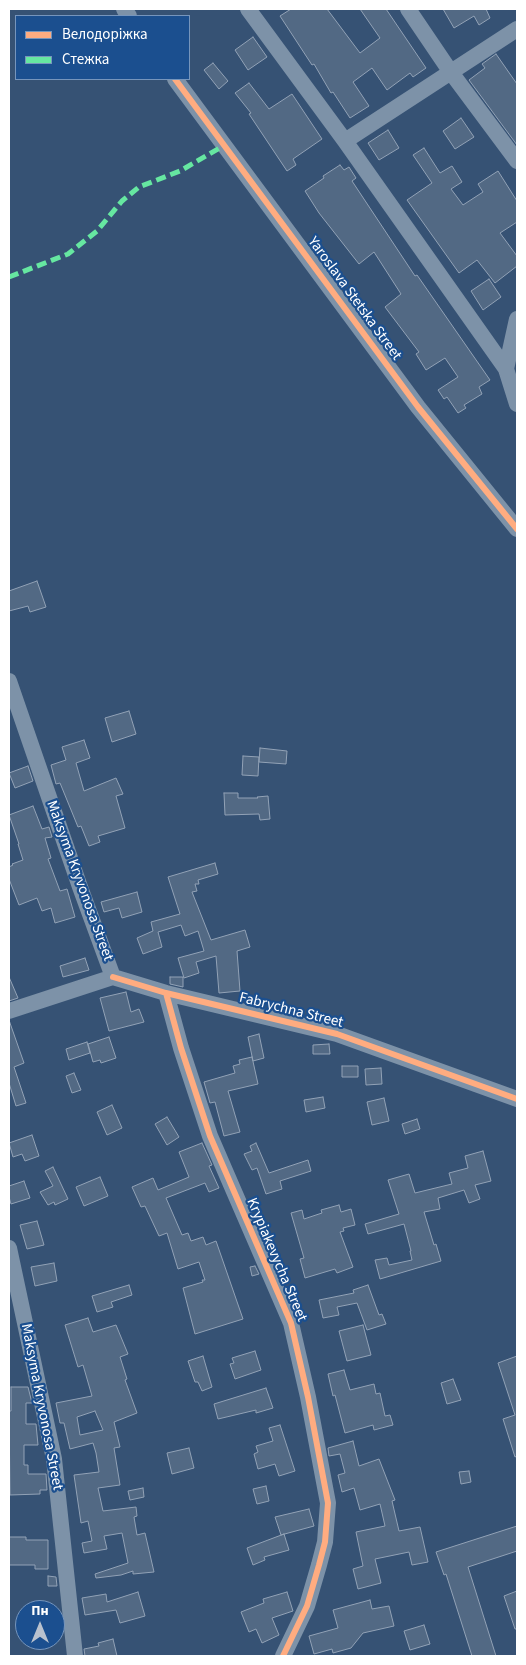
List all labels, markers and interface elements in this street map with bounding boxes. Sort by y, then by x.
legend [15,15,190,80]
text: Велодоріжка [62,24,148,45]
text: Стежка [62,49,109,70]
street label: Yaroslava Stetska Street [303,234,405,364]
street label: Maksyma Kryvonosa Street [42,798,116,964]
street label: Fabrychna Street [237,989,345,1033]
street label: Krypiakevycha Street [242,1195,310,1325]
street label: Maksyma Kryvonosa Street [16,1322,66,1492]
north arrow [15,1600,65,1650]
text: Пн [31,1601,49,1621]

